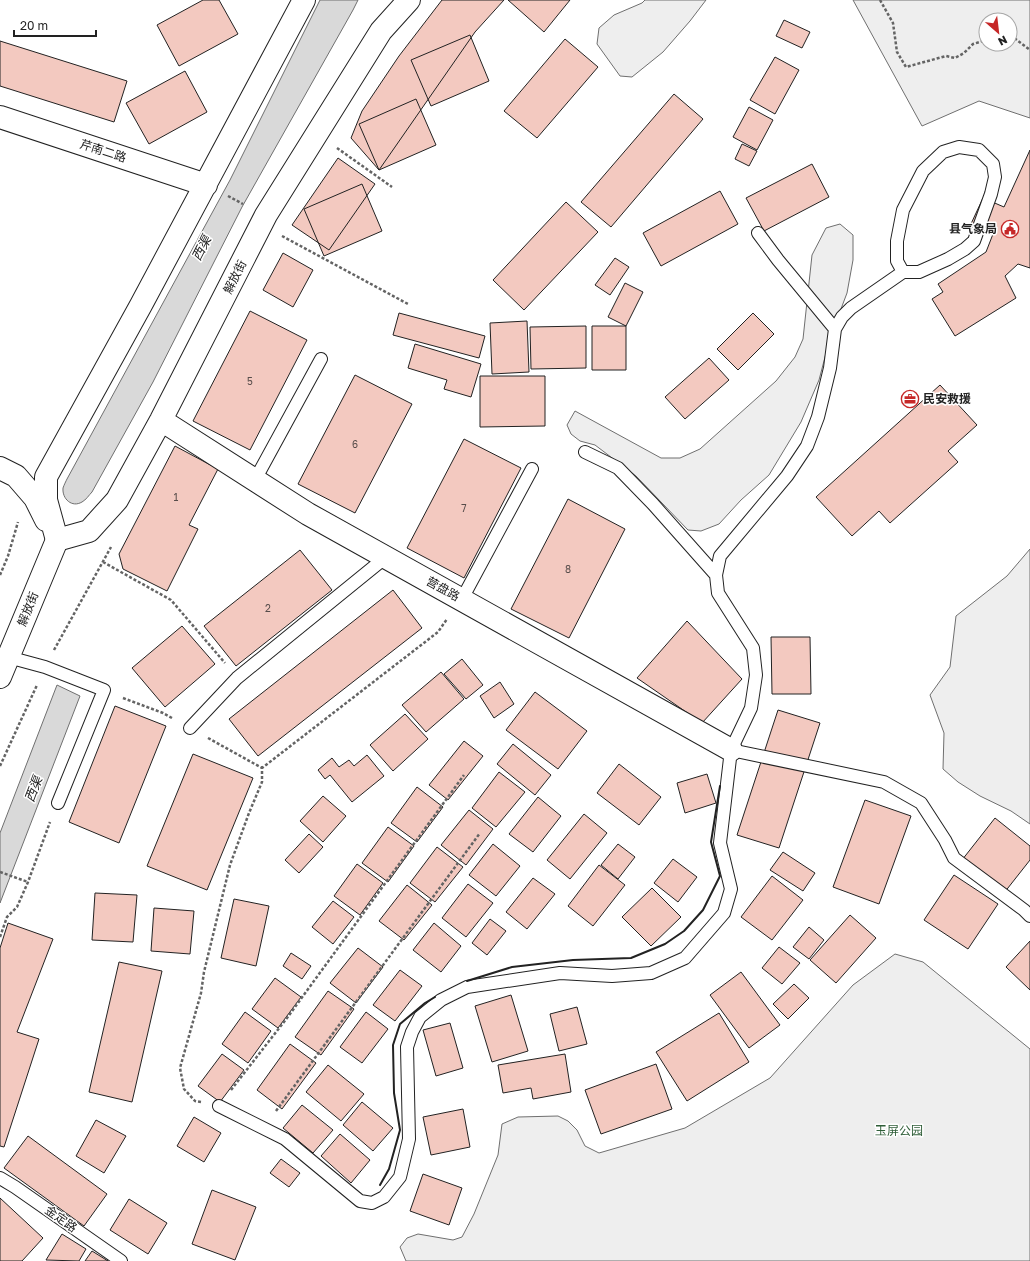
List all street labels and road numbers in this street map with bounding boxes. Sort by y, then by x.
street label: 芹南二路 [78,136,128,165]
street label: 解放街 [220,257,249,296]
street label: 营盘路 [424,573,463,604]
street label: 解放街 [14,589,41,628]
street label: 金定路 [42,1202,80,1235]

